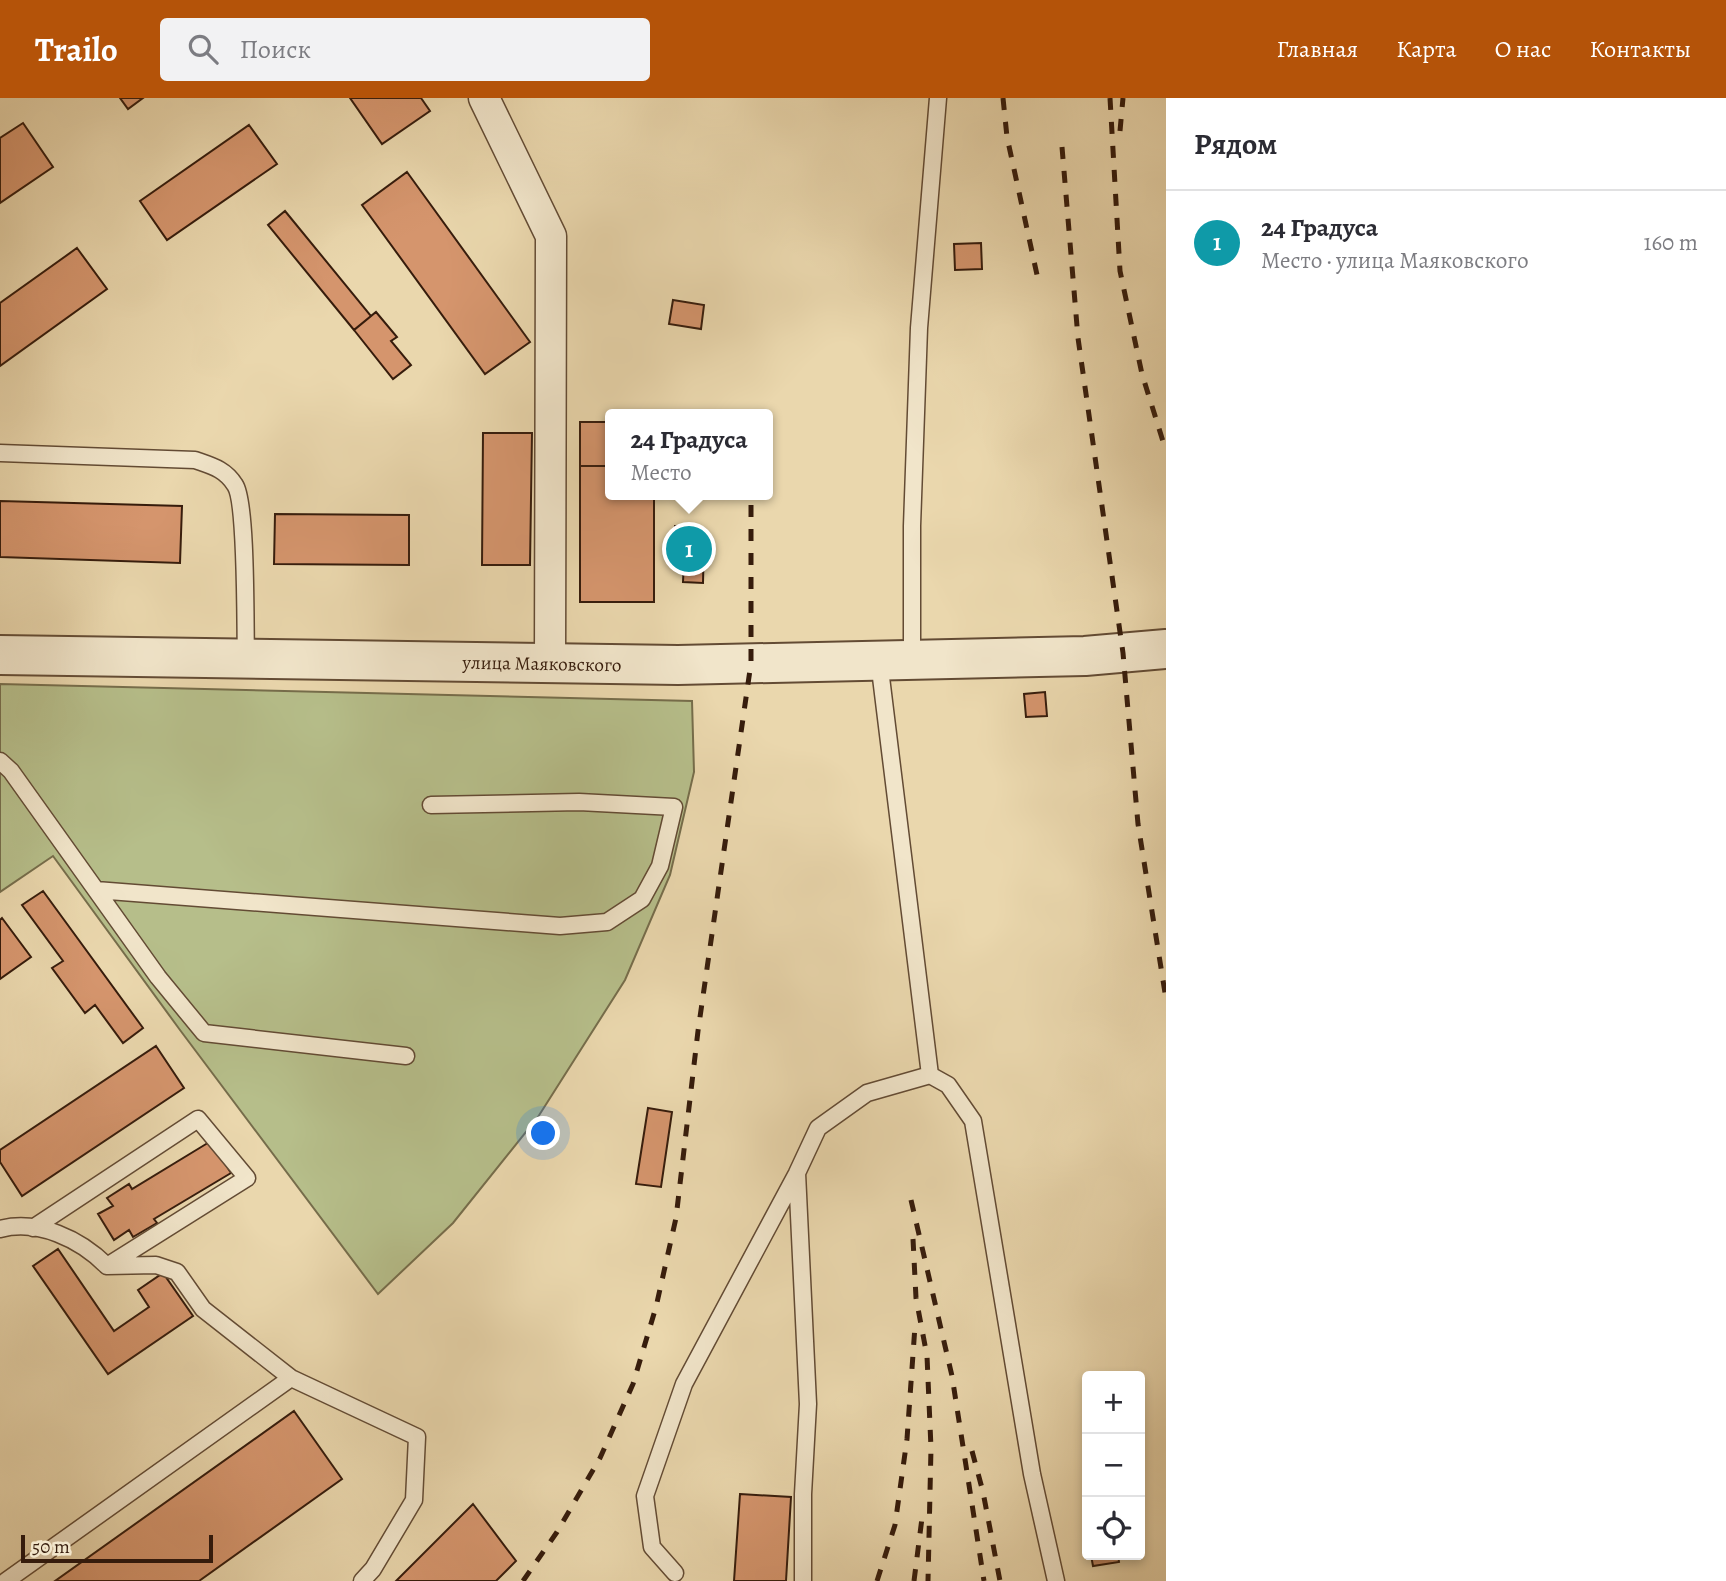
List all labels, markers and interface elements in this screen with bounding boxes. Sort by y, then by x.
search box [160,18,650,81]
text: Trailo [35,27,118,72]
icon: search [184,30,222,68]
text: Поиск [240,32,311,67]
text: Главная [1277,33,1358,65]
text: Карта [1396,33,1457,65]
text: О нас [1495,33,1551,65]
text: Контакты [1589,33,1691,65]
text: Рядом [1194,124,1277,164]
text: 24 Градуса [1261,210,1378,245]
text: 1 [1213,227,1221,258]
text: 160 m [1644,227,1698,258]
text: Место · улица Маяковского [1261,245,1529,276]
popup [605,409,773,500]
text: 24 Градуса [630,422,748,457]
text: Место [630,457,692,488]
pin: 1 [666,523,712,575]
street label: улица Маяковского [461,650,622,678]
your location [526,1116,560,1150]
map controls [1082,1371,1145,1560]
button: + [1082,1371,1145,1434]
button: − [1082,1434,1145,1497]
button: locate [1082,1497,1145,1560]
scale bar [21,1532,214,1564]
text: 50 m [32,1534,70,1560]

